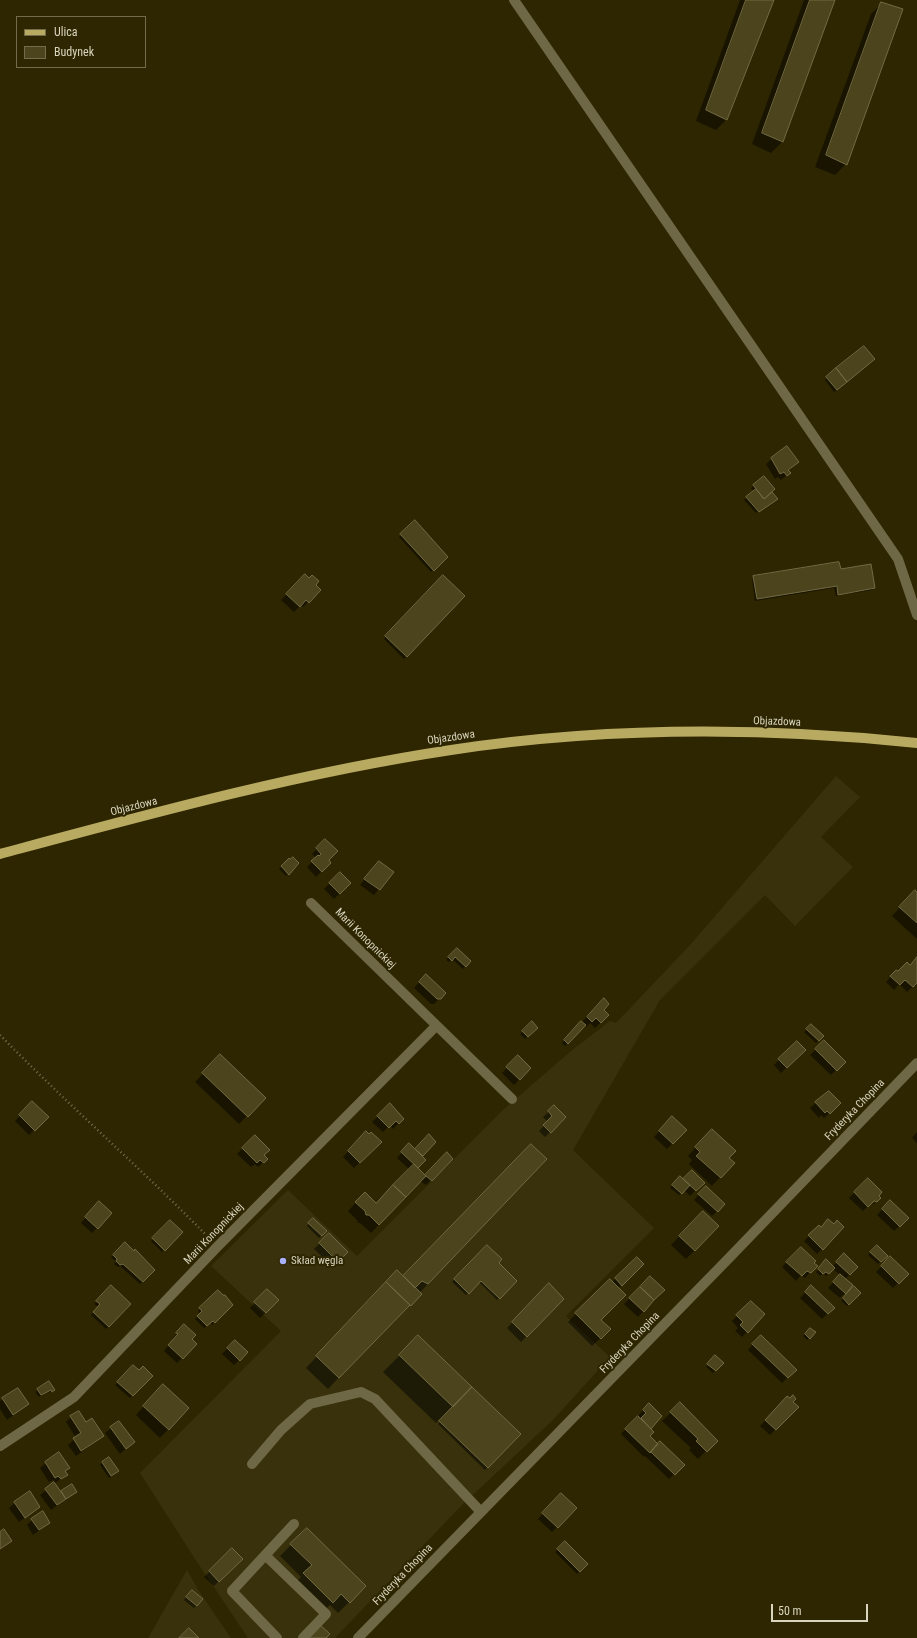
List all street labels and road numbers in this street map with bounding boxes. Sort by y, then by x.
street label: Objazdowa [753,715,801,729]
street label: Objazdowa [426,728,476,748]
street label: Objazdowa [109,795,159,819]
street label: Marii Konopnickiej [332,906,398,972]
street label: Fryderyka Chopina [822,1077,888,1143]
street label: Marii Konopnickiej [181,1201,247,1267]
street label: Fryderyka Chopina [597,1310,663,1376]
street label: Fryderyka Chopina [370,1542,436,1608]

